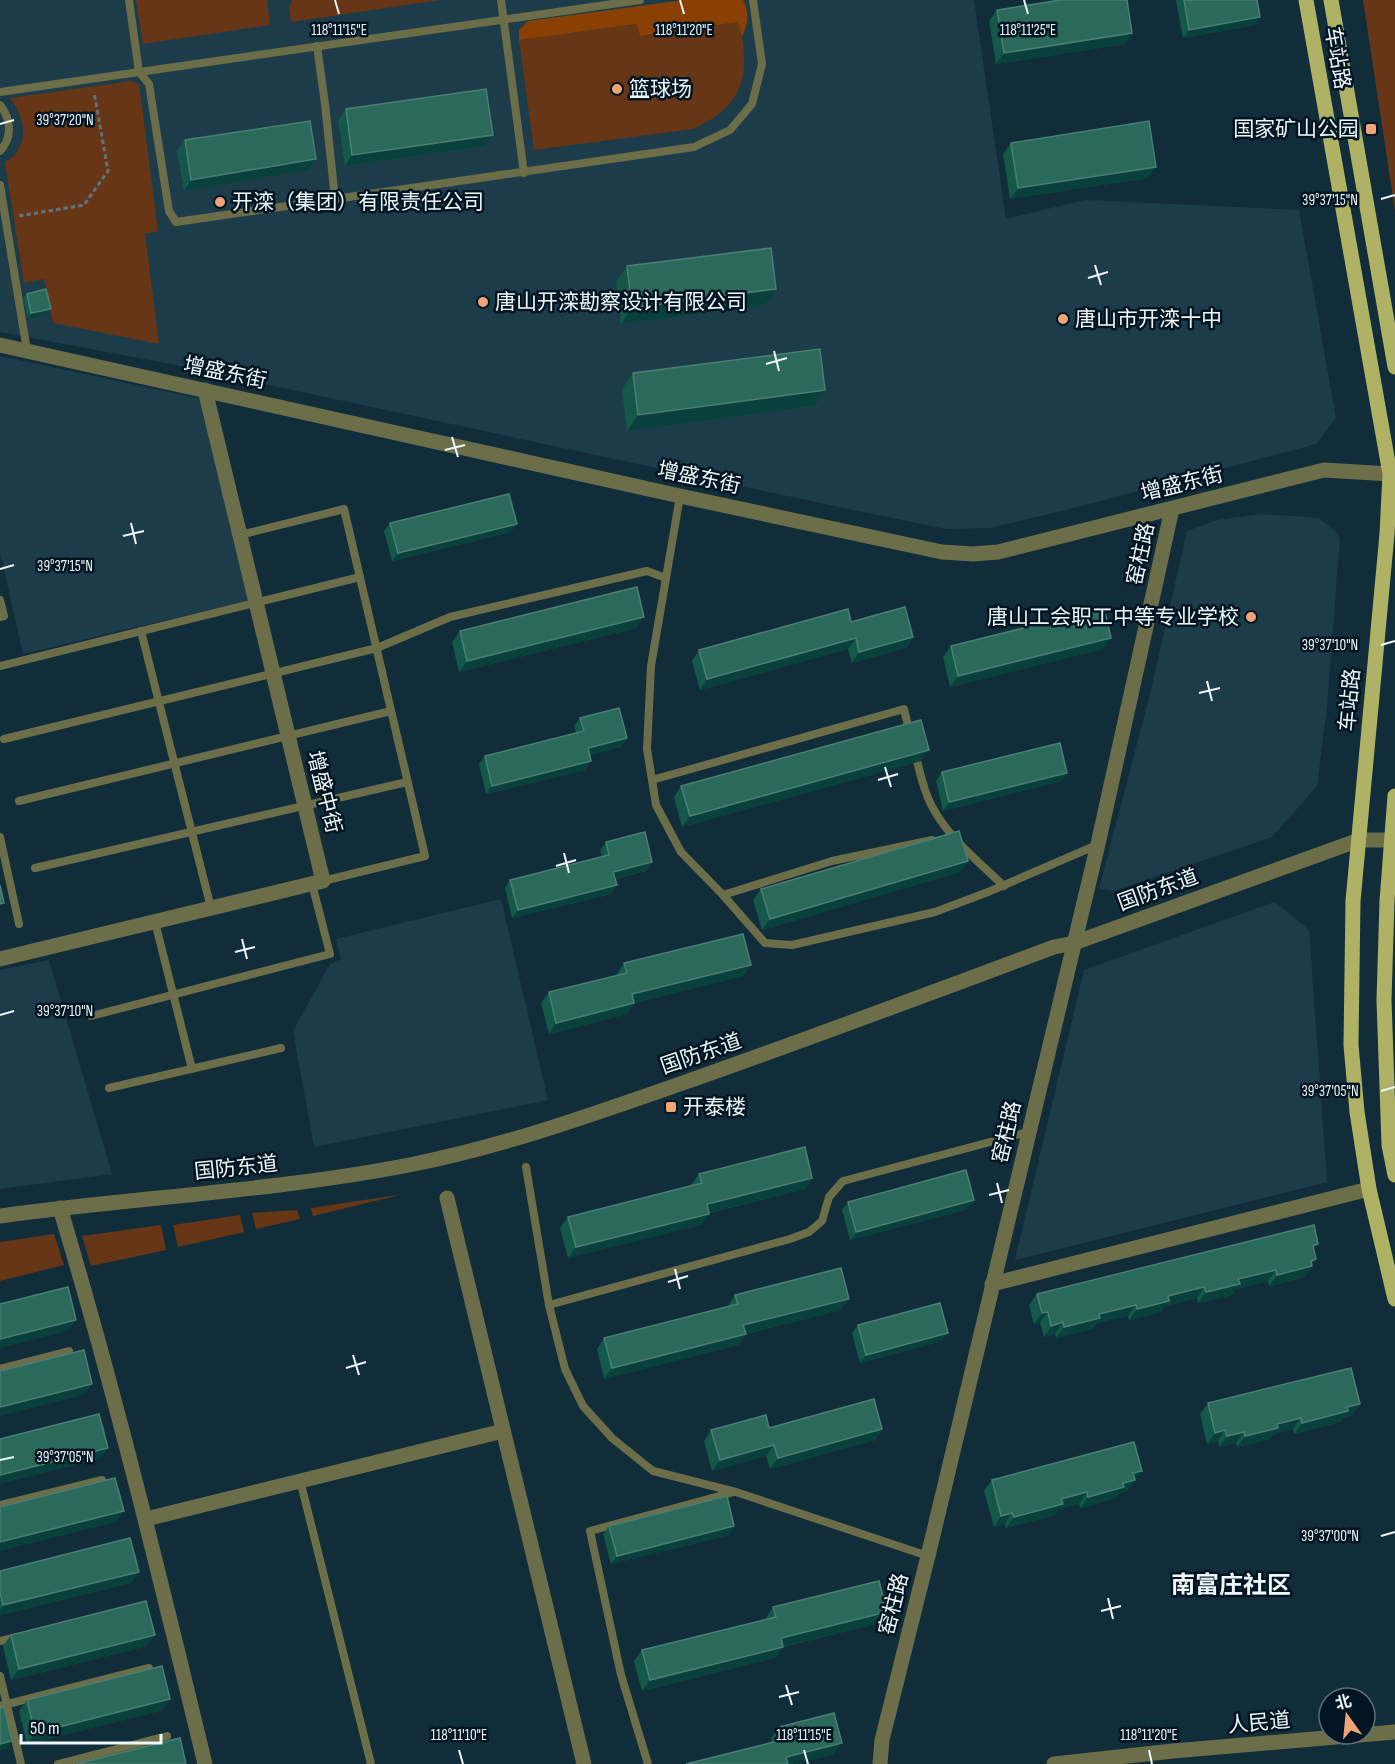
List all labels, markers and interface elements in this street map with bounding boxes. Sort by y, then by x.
text: 118°11'15"E [311,21,367,40]
text: 118°11'20"E [655,21,713,40]
text: 118°11'25"E [1000,21,1056,40]
street label: 车站路 [1319,25,1355,91]
place label: 篮球场 [629,77,692,102]
marker: 篮球场 [610,82,624,96]
text: 39°37'20"N [36,111,94,130]
place label: 国家矿山公园 [1233,117,1359,142]
marker: 国家矿山公园 [1364,122,1378,136]
place label: 开滦（集团）有限责任公司 [232,190,484,215]
text: 39°37'15"N [1302,191,1358,210]
marker: 开滦（集团）有限责任公司 [213,195,227,209]
place label: 唐山开滦勘察设计有限公司 [495,290,747,315]
marker: 唐山开滦勘察设计有限公司 [476,295,490,309]
place label: 唐山市开滦十中 [1075,307,1222,332]
marker: 唐山市开滦十中 [1056,312,1070,326]
street label: 增盛东街 [181,352,269,394]
street label: 增盛东街 [655,457,743,499]
street label: 增盛东街 [1138,462,1226,506]
street label: 窑柱路 [1122,521,1160,587]
text: 39°37'15"N [37,557,93,576]
place label: 唐山工会职工中等专业学校 [987,605,1239,630]
marker: 唐山工会职工中等专业学校 [1244,610,1258,624]
text: 39°37'10"N [1302,636,1358,655]
street label: 车站路 [1335,668,1365,732]
street label: 增盛中街 [302,748,346,836]
street label: 国防东道 [1114,864,1202,916]
text: 39°37'10"N [37,1002,93,1021]
street label: 国防东道 [657,1029,745,1079]
text: 39°37'05"N [1301,1082,1359,1101]
place label: 开泰楼 [683,1095,746,1120]
street label: 窑柱路 [988,1098,1026,1166]
marker: 开泰楼 [664,1100,678,1114]
street label: 国防东道 [193,1151,279,1185]
text: 39°37'05"N [36,1448,94,1467]
text: 39°37'00"N [1301,1527,1359,1546]
street label: 窑柱路 [874,1570,914,1638]
district label: 南富庄社区 [1171,1571,1291,1600]
north arrow [1317,1686,1377,1746]
text: 北 [1333,1692,1354,1714]
scale bar [21,1707,160,1745]
street label: 人民道 [1227,1708,1291,1738]
text: 50 m [30,1718,60,1739]
text: 118°11'10"E [431,1726,487,1745]
text: 118°11'15"E [776,1726,832,1745]
text: 118°11'20"E [1120,1726,1178,1745]

